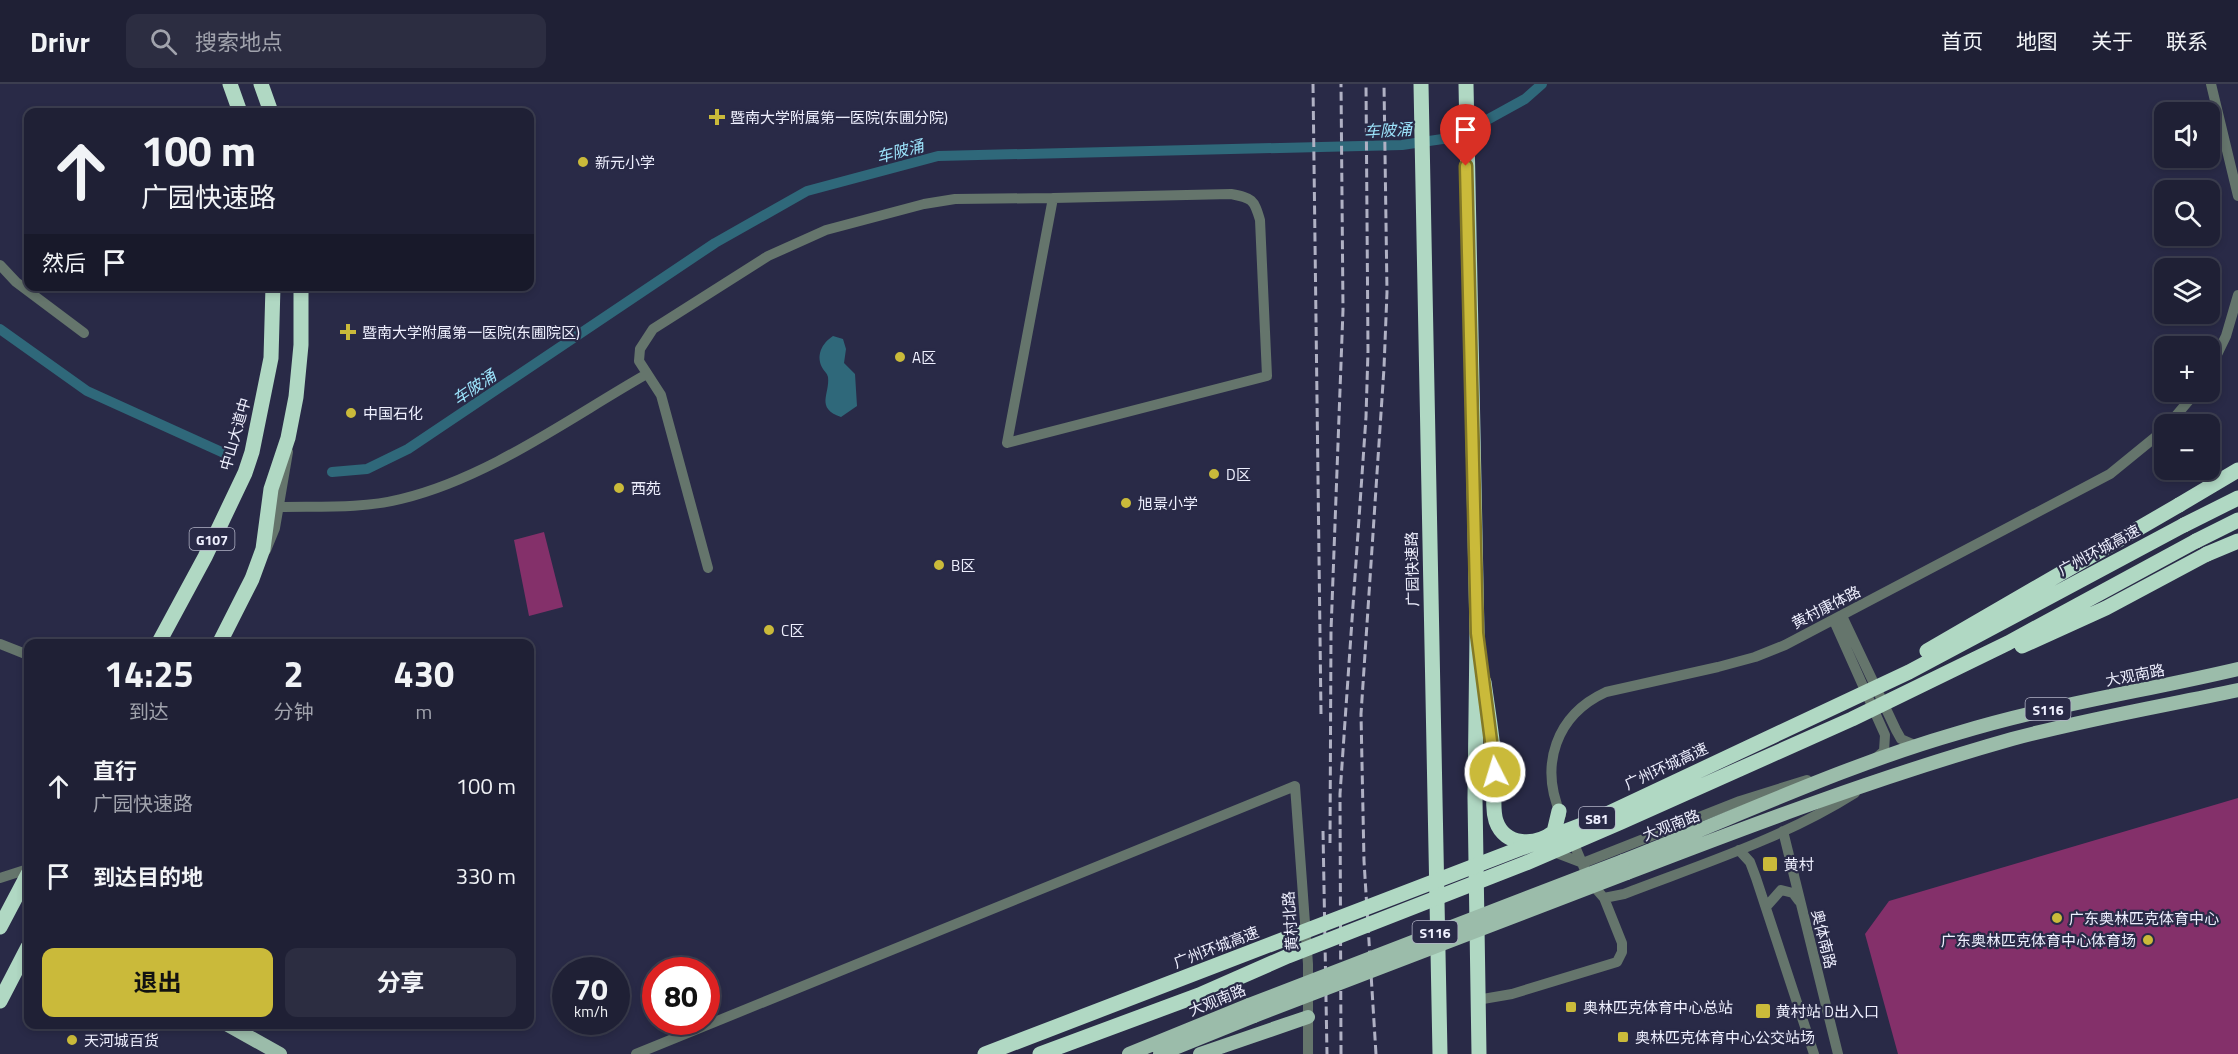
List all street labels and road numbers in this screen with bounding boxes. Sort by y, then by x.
street label: 中山大道中 [214,395,256,473]
street label: 广州环城高速 [2054,519,2144,581]
road number: G107 [190,528,234,550]
street label: 广园快速路 [1400,531,1424,607]
street label: 黄村康体路 [1787,580,1865,634]
street label: 大观南路 [2103,658,2167,692]
road number: S116 [2026,698,2070,720]
street label: 广州环城高速 [1620,737,1712,795]
street label: 大观南路 [1639,804,1703,846]
road number: S81 [1579,807,1615,829]
street label: 黄村北路 [1276,890,1304,952]
street label: 奥体南路 [1806,907,1842,971]
street label: 广州环城高速 [1170,920,1262,974]
road number: S116 [1412,921,1458,943]
street label: 大观南路 [1185,978,1249,1022]

